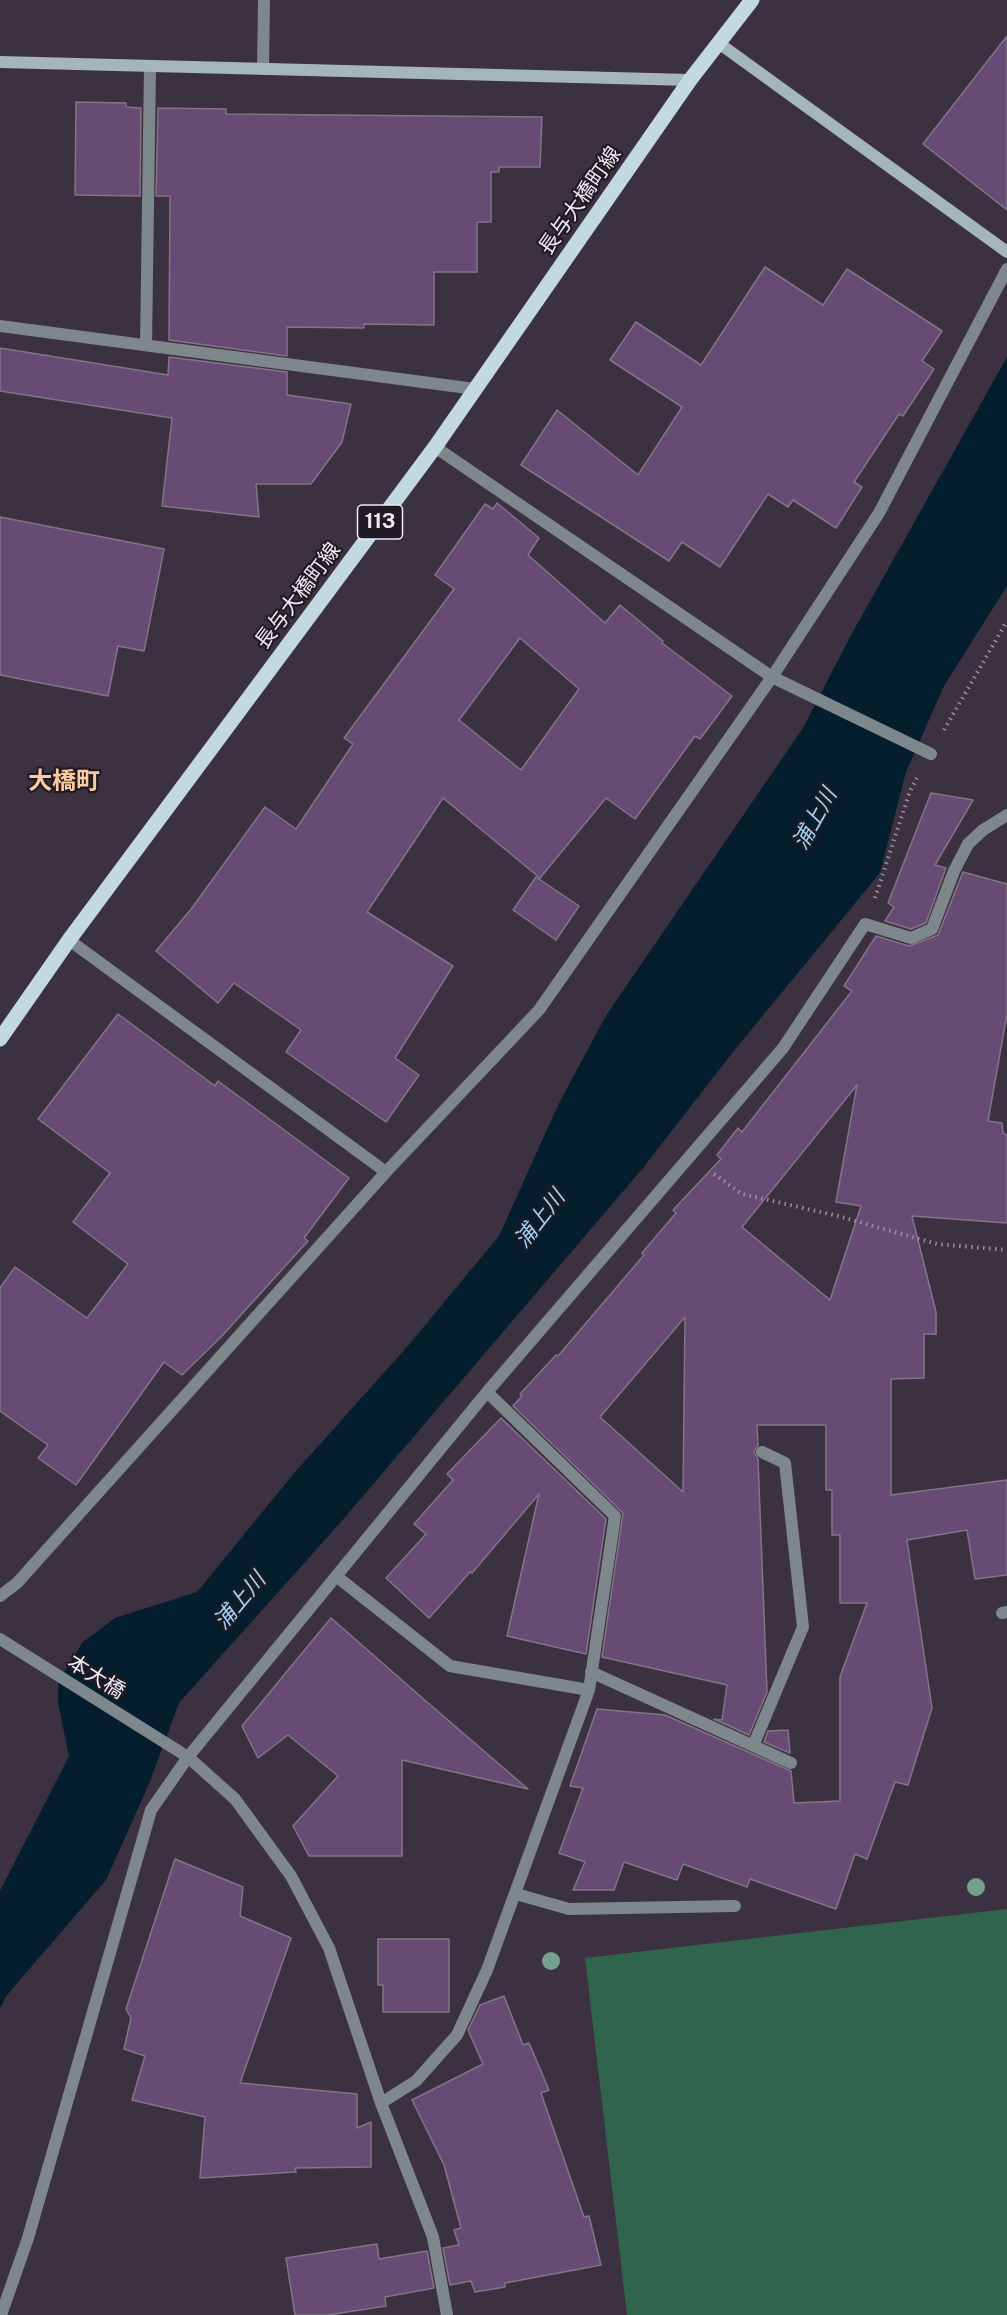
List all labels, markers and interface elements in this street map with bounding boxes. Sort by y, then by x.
street label: 長与大橋町線 [534,142,626,260]
road number: 113 [358,505,403,539]
street label: 長与大橋町線 [250,538,346,654]
district label: 大橋町 [28,768,100,796]
water label: 浦上川 [787,784,843,854]
water label: 浦上川 [509,1185,571,1253]
water label: 浦上川 [209,1567,271,1635]
street label: 本大橋 [63,1650,129,1704]

